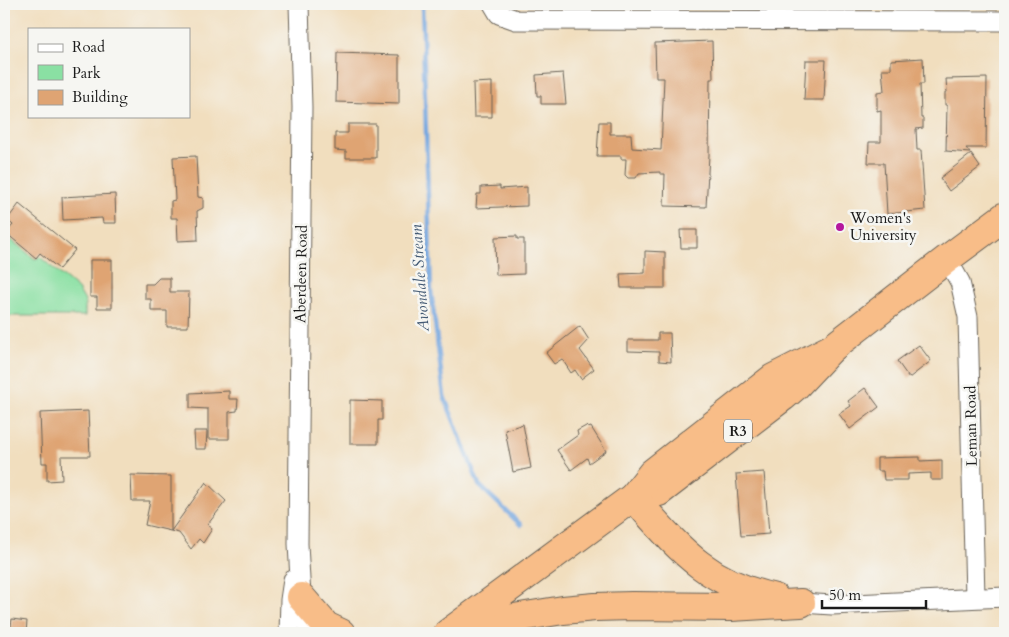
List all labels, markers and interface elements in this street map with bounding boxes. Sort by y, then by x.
legend [28,28,190,118]
text: Road [72,37,105,57]
text: Park [72,63,101,83]
text: Building [72,87,128,107]
place label: Women's University [849,208,917,245]
marker: Women's University [834,221,846,233]
water label: Avondale Stream [405,224,435,333]
street label: Aberdeen Road [290,225,312,323]
street label: Leman Road [960,386,982,466]
road number: R3 [724,420,752,442]
scale bar [822,577,925,609]
text: 50 m [829,585,861,605]

